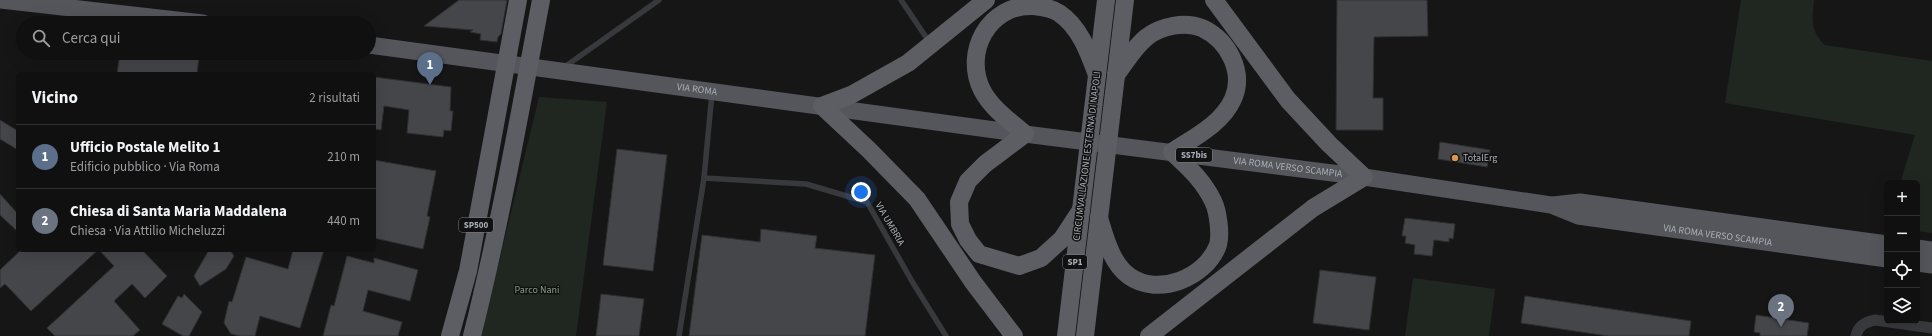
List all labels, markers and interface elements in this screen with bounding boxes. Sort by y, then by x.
search box [16,16,376,60]
icon: search [30,27,52,49]
text: Cerca qui [62,28,121,49]
pin: 1 [417,52,443,85]
street label: CIRCUMVALLAZIONE ESTERNA DI NAPOLI [1070,71,1104,241]
street label: VIA ROMA [676,80,718,99]
text: Vicino [32,86,78,110]
text: 2 risultati [309,89,360,107]
text: Ufficio Postale Melito 1 [70,137,220,158]
text: 1 [42,148,48,166]
text: 210 m [327,148,360,166]
road number: SS7bis [1176,148,1212,162]
place label: TotalErg [1463,151,1497,165]
street label: VIA ROMA VERSO SCAMPIA [1233,153,1344,181]
marker: TotalErg [1450,153,1460,163]
text: Edificio pubblico · Via Roma [70,158,220,176]
map controls [1884,180,1920,324]
button: + [1884,180,1920,216]
your location [851,182,871,202]
street label: VIA UMBRIA [872,199,908,249]
text: Chiesa di Santa Maria Maddalena [70,201,287,222]
text: 2 [42,212,48,230]
text: 440 m [327,212,360,230]
button: − [1884,216,1920,252]
road number: SP500 [459,218,493,232]
street label: VIA ROMA VERSO SCAMPIA [1662,221,1774,250]
text: Chiesa · Via Attilio Micheluzzi [70,222,225,240]
button: locate [1884,252,1920,288]
road number: SP1 [1063,255,1087,269]
park label: Parco Nani [515,283,559,297]
button: layers [1884,288,1920,324]
pin: 2 [1768,294,1794,327]

